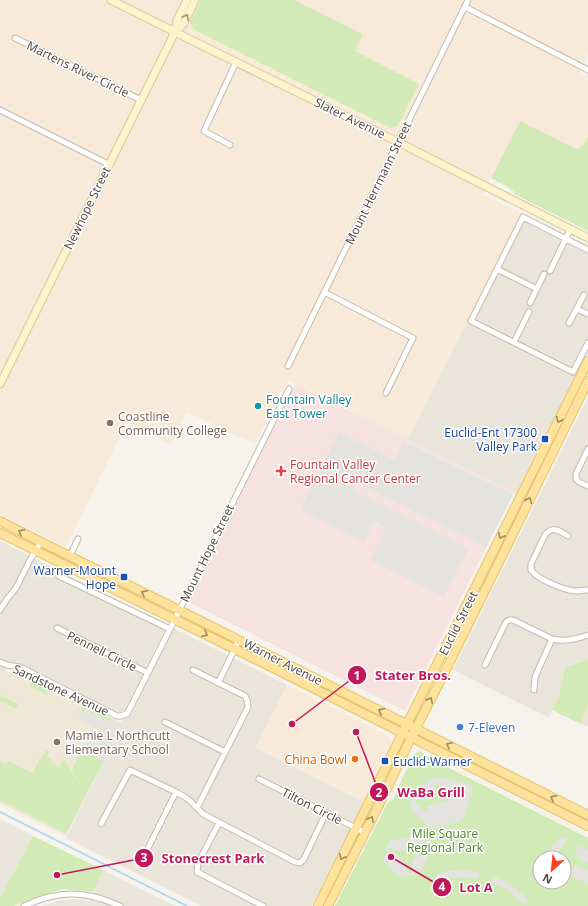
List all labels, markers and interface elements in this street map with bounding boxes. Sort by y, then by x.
one-way arrow [182,14,189,22]
street label: Martens River Circle [24,37,132,101]
street label: Slater Avenue [312,93,389,143]
street label: Mount Herrmann Street [341,119,415,247]
street label: Newhope Street [60,164,114,252]
place label: Fountain Valley East Tower [266,391,352,422]
marker: Fountain Valley East Tower [253,401,263,411]
place label: Coastline Community College [118,408,227,439]
one-way arrow [556,416,564,423]
marker: Coastline Community College [105,418,115,428]
place label: Euclid-Ent 17300 Valley Park [444,424,538,455]
marker: Euclid-Ent 17300 Valley Park [540,434,550,444]
place label: Fountain Valley Regional Cancer Center [290,456,421,487]
marker: Fountain Valley Regional Cancer Center [275,465,287,477]
one-way arrow [524,497,532,504]
street label: Mount Hope Street [176,501,238,605]
one-way arrow [18,529,25,536]
one-way arrow [498,532,506,540]
place label: Warner-Mount Hope [33,562,116,593]
marker: Warner-Mount Hope [119,572,129,582]
street label: Euclid Street [435,588,481,658]
one-way arrow [141,590,149,598]
street label: Pennell Circle [64,627,140,675]
one-way arrow [200,630,208,637]
street label: Warner Avenue [241,635,326,689]
street label: Sandstone Avenue [10,660,112,720]
callout: Stater Bros. [347,663,459,688]
text: Stater Bros. [375,666,451,684]
text: 1 [354,667,360,684]
one-way arrow [425,697,433,705]
one-way arrow [378,708,385,716]
place label: 7-Eleven [468,719,515,736]
marker: 7-Eleven [455,722,465,732]
place label: Mamie L Northcutt Elementary School [65,727,170,758]
marker: Mamie L Northcutt Elementary School [52,737,62,747]
one-way arrow [446,742,453,750]
place label: China Bowl [285,751,347,768]
place label: Euclid-Warner [393,753,472,770]
marker: China Bowl [350,754,360,764]
marker: Euclid-Warner [380,756,390,766]
callout: WaBa Grill [369,780,473,805]
text: WaBa Grill [397,783,465,801]
street label: Tilton Circle [279,784,345,829]
text: 2 [376,784,383,801]
one-way arrow [550,795,557,803]
one-way arrow [366,816,374,824]
park label: Mile Square Regional Park [407,825,484,856]
callout: Stonecrest Park [134,846,272,871]
text: 3 [141,849,148,866]
text: Stonecrest Park [162,849,265,867]
north arrow [532,850,572,890]
one-way arrow [339,853,347,861]
text: N [540,871,555,888]
callout: Lot A [432,874,501,899]
text: 4 [439,878,446,895]
text: Lot A [459,878,493,896]

